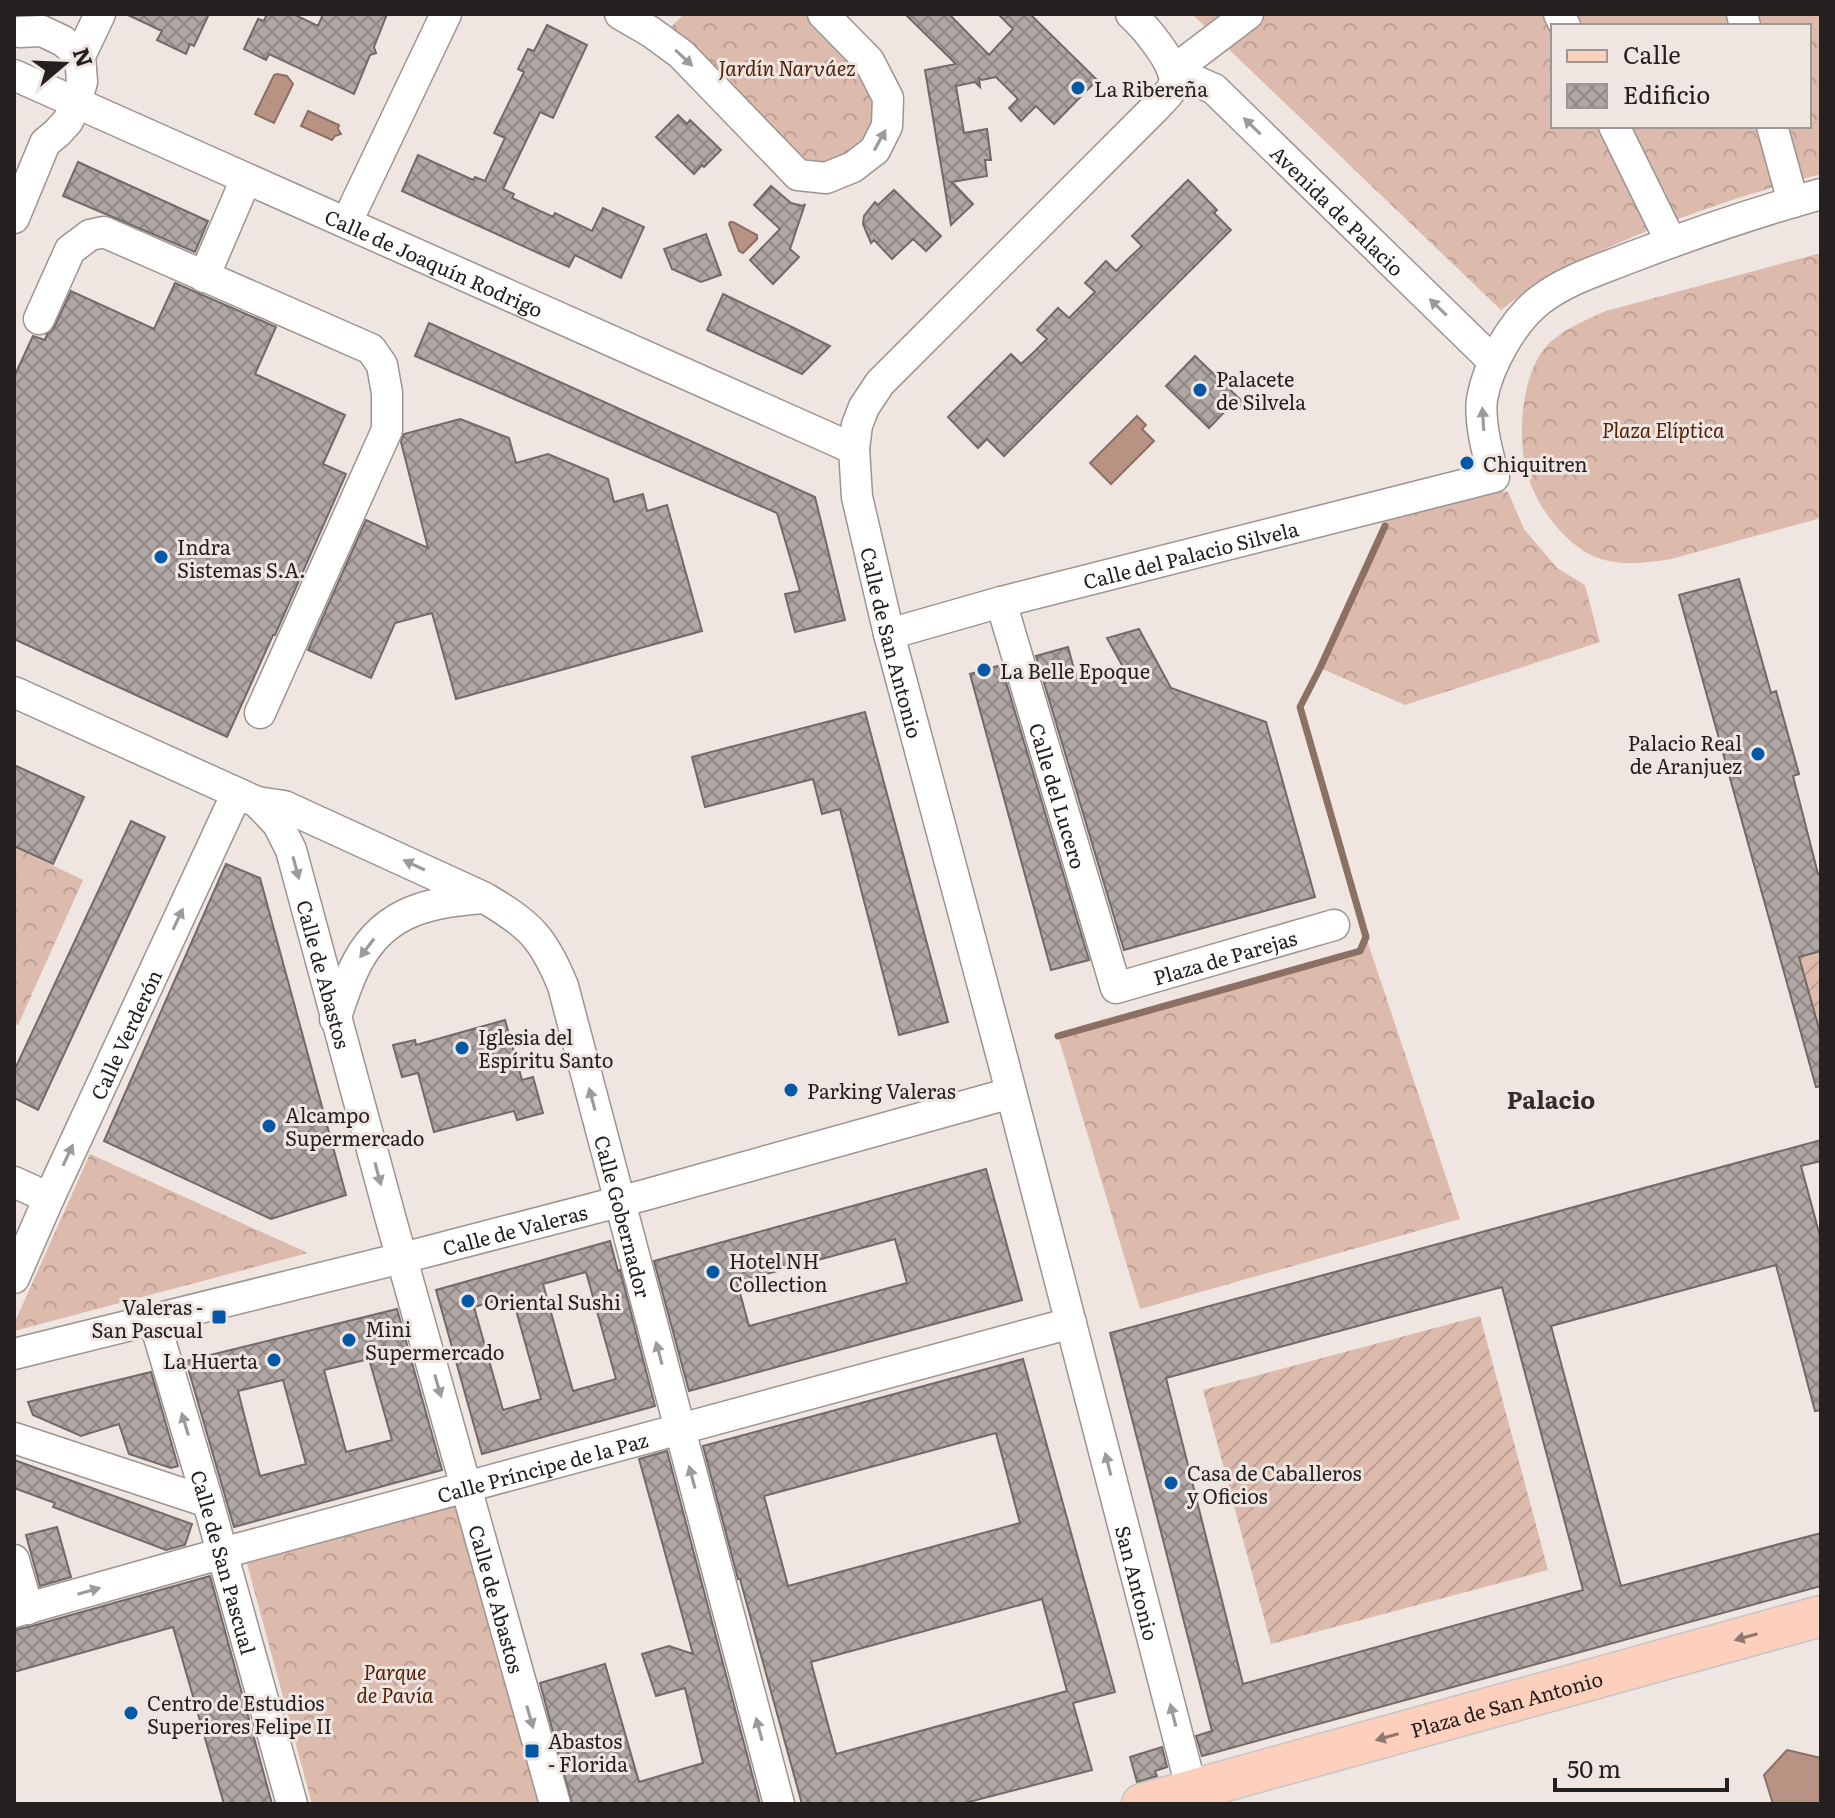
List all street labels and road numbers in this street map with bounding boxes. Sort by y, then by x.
street label: Avenida de Palacio [1264,138,1412,282]
street label: Calle de Joaquín Rodrigo [320,200,548,324]
street label: Calle del Palacio Silvela [1080,512,1302,596]
street label: Calle de San Antonio [854,544,931,741]
street label: Calle del Lucero [1023,719,1095,872]
street label: Calle de Abastos [290,896,359,1052]
street label: Plaza de Parejas [1149,922,1300,992]
street label: Calle Verderón [82,964,168,1104]
street label: Calle Gobernador [588,1132,660,1301]
street label: Calle de Valeras [439,1196,590,1262]
street label: Calle Príncipe de la Paz [433,1423,651,1509]
street label: Calle de San Pascual [184,1466,265,1658]
street label: Calle de Abastos [462,1521,532,1676]
street label: San Antonio [1109,1522,1167,1644]
street label: Plaza de San Antonio [1407,1662,1606,1744]

